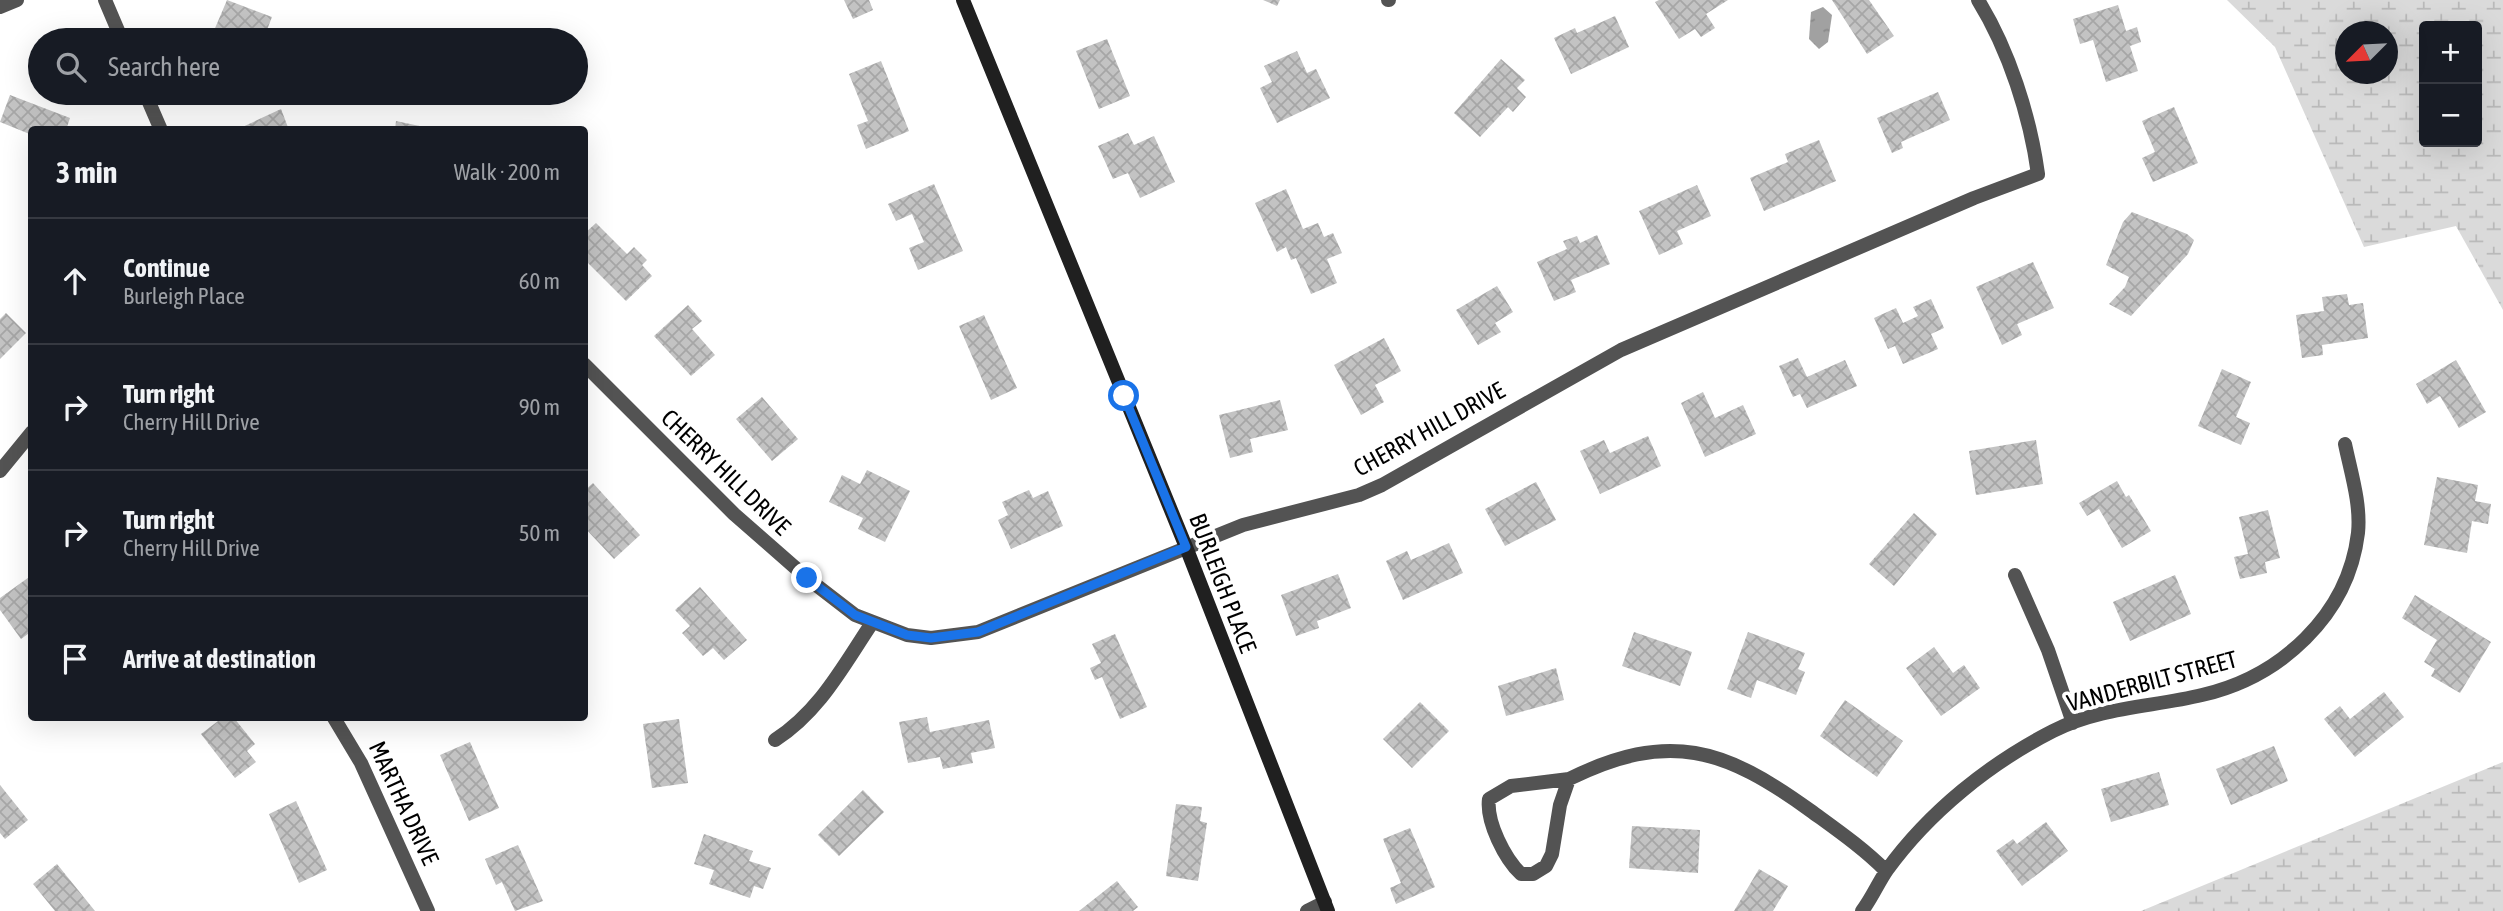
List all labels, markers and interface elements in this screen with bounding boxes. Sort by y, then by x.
north arrow [2335,21,2398,84]
map controls [2419,21,2482,147]
button: + [2419,21,2482,84]
search box [28,28,588,105]
icon: search [52,48,90,86]
text: Search here [108,52,220,82]
button: − [2419,84,2482,147]
text: 3 min [56,155,117,189]
text: Walk · 200 m [454,159,560,185]
text: Continue [123,253,210,283]
icon: ahead [56,262,94,300]
text: 60 m [519,268,560,294]
text: Burleigh Place [123,283,245,309]
street label: CHERRY HILL DRIVE [1349,376,1509,482]
text: Turn right [123,379,214,409]
route start [1108,380,1139,411]
icon: right [56,388,94,426]
text: 90 m [519,394,560,420]
street label: CHERRY HILL DRIVE [656,404,796,540]
text: Cherry Hill Drive [123,409,260,435]
text: Turn right [123,505,214,535]
street label: BURLEIGH PLACE [1184,510,1262,656]
icon: right [56,514,94,552]
text: 50 m [519,520,560,546]
text: Cherry Hill Drive [123,535,260,561]
route end [791,562,822,593]
icon: arrive [56,640,94,678]
text: Arrive at destination [123,644,316,674]
street label: VANDERBILT STREET [2064,645,2240,717]
street label: MARTHA DRIVE [364,737,444,869]

